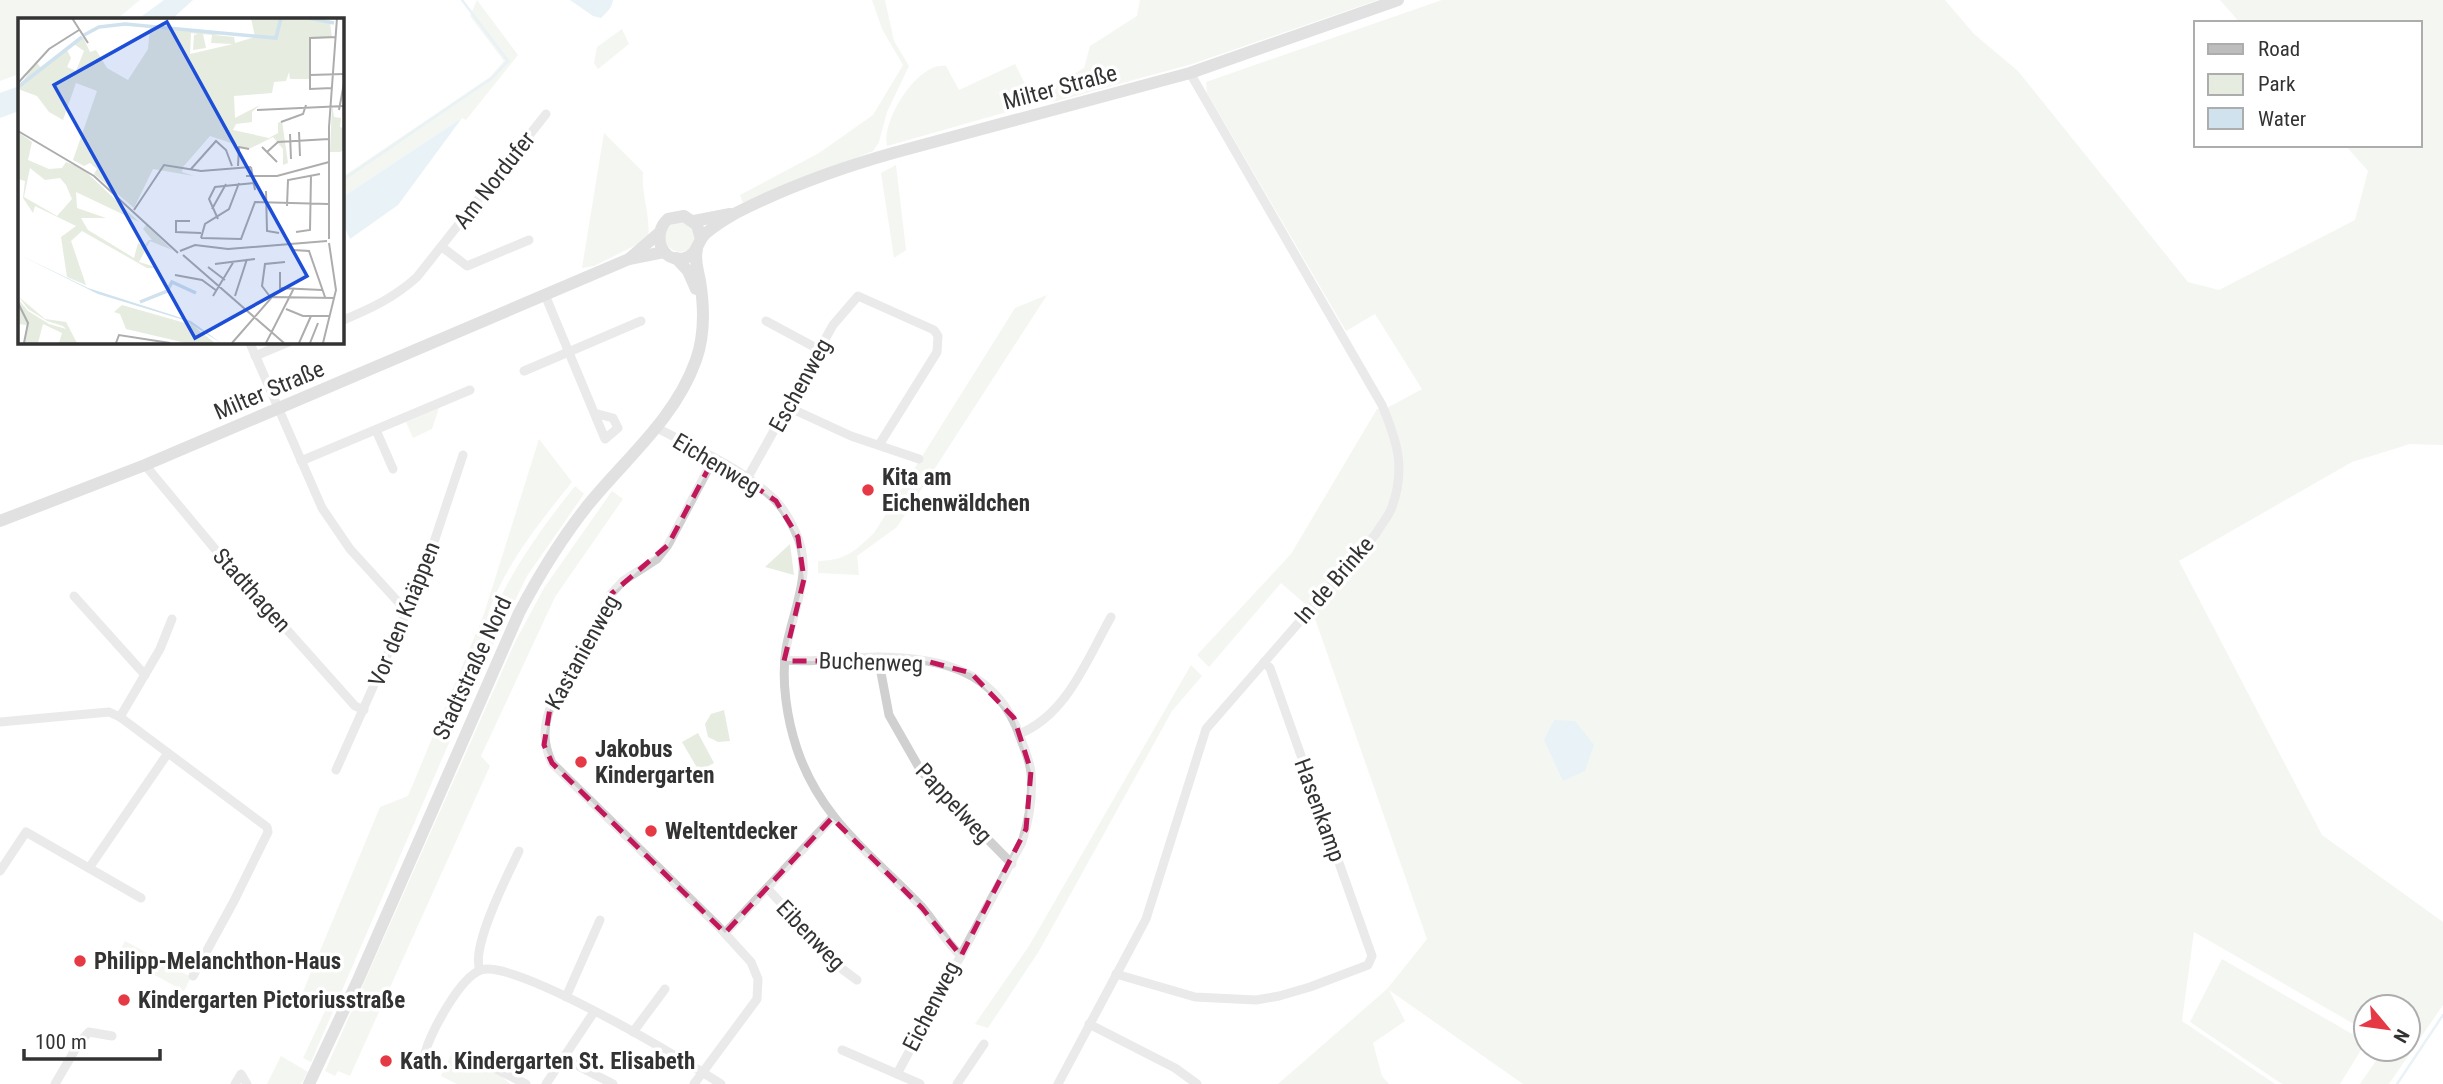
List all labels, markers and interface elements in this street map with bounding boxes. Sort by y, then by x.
inset map [18,18,343,343]
legend [2194,21,2422,147]
text: Road [2258,37,2300,61]
street label: Milter Straße [1000,59,1120,116]
text: Park [2258,72,2296,96]
text: Water [2258,107,2306,131]
street label: Am Nordufer [448,126,541,234]
street label: Eschenweg [764,334,837,437]
street label: Milter Straße [210,355,328,426]
street label: Eichenweg [668,428,765,501]
place label: Kita am Eichenwäldchen [882,464,1030,517]
marker: Kita am Eichenwäldchen [860,482,876,498]
street label: In de Brinke [1289,531,1380,629]
street label: Vor den Knäppen [363,538,446,691]
street label: Stadthagen [207,543,296,638]
street label: Kastanienweg [540,590,625,714]
street label: Stadtstraße Nord [427,592,517,744]
street label: Buchenweg [818,647,924,678]
place label: Jakobus Kindergarten [595,736,715,789]
marker: Jakobus Kindergarten [573,754,589,770]
street label: Hasenkamp [1288,755,1351,865]
street label: Pappelweg [910,758,997,849]
place label: Weltentdecker [665,818,798,845]
marker: Weltentdecker [643,823,659,839]
street label: Eibenweg [771,895,851,976]
place label: Philipp-Melanchthon-Haus [94,948,341,975]
marker: Philipp-Melanchthon-Haus [72,953,88,969]
street label: Eichenweg [897,957,966,1056]
place label: Kindergarten Pictoriusstraße [138,987,405,1014]
marker: Kindergarten Pictoriusstraße [116,992,132,1008]
north arrow [2352,993,2422,1063]
scale bar [24,1018,161,1062]
text: N [2389,1025,2414,1047]
text: 100 m [35,1030,87,1054]
place label: Kath. Kindergarten St. Elisabeth [400,1048,695,1075]
marker: Kath. Kindergarten St. Elisabeth [378,1053,394,1069]

